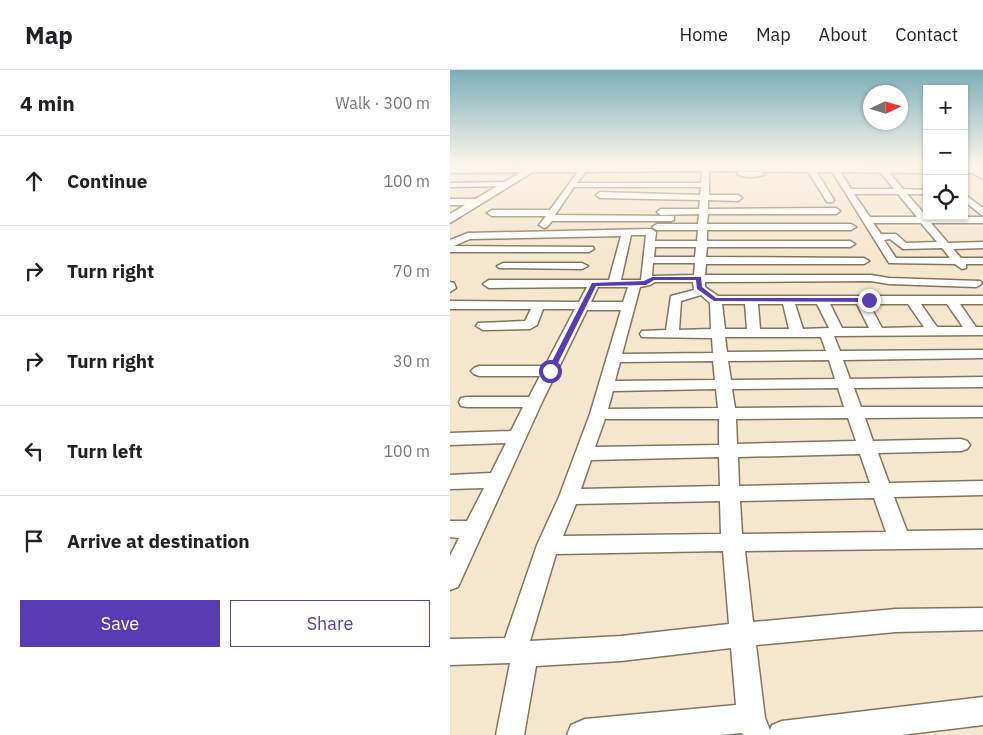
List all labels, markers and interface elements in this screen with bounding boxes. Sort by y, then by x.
text: Map [25,19,73,51]
text: Home [680,23,728,46]
text: Map [756,23,791,46]
text: About [819,23,867,46]
text: Contact [895,23,958,46]
north arrow [863,85,908,130]
map controls [923,85,968,220]
button: + [923,85,968,130]
text: 4 min [20,89,75,117]
text: Walk · 300 m [335,93,430,113]
button: − [923,130,968,175]
icon: ahead [20,167,48,195]
text: Continue [67,169,147,193]
text: 100 m [383,171,430,191]
button: locate [923,175,968,220]
icon: right [20,257,48,285]
text: Turn right [67,259,154,283]
text: 70 m [393,261,430,281]
route end [858,289,881,312]
icon: right [20,347,48,375]
text: Turn right [67,349,154,373]
text: 30 m [393,351,430,371]
route start [539,360,562,383]
icon: left [20,437,48,465]
text: Turn left [67,439,143,463]
text: 100 m [383,441,430,461]
icon: arrive [20,527,48,555]
text: Arrive at destination [67,529,250,553]
button: Save [20,600,220,647]
button: Share [230,600,430,647]

